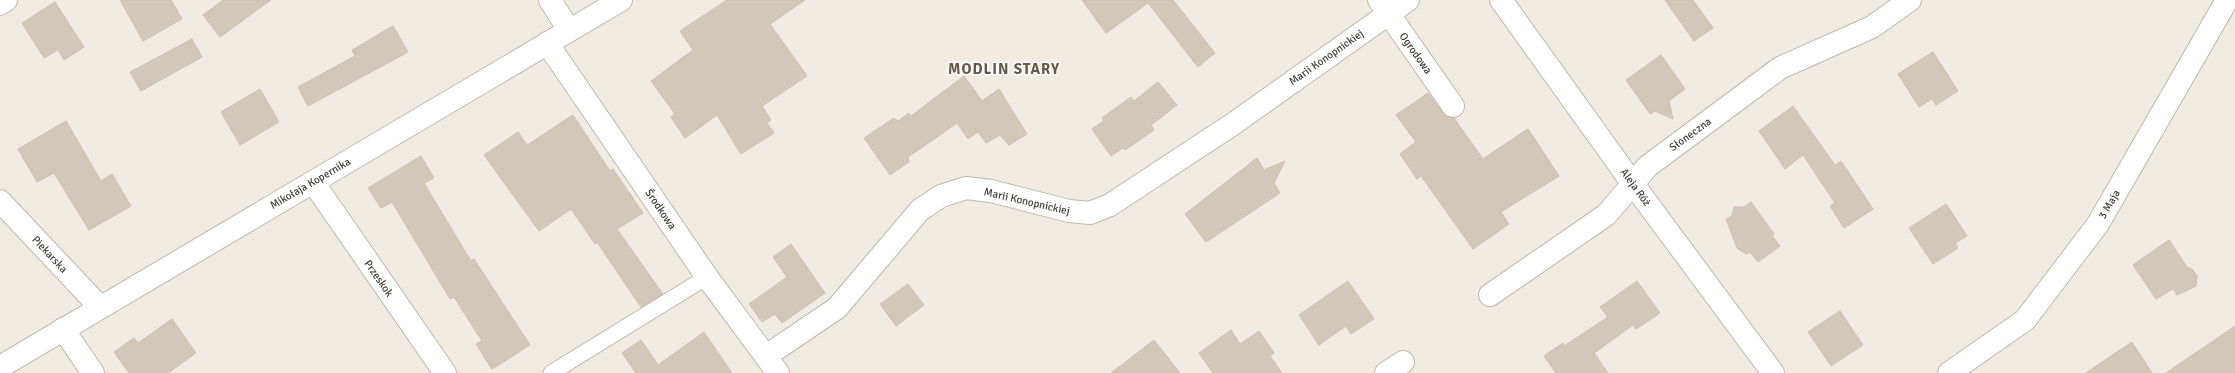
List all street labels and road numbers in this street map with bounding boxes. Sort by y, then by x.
street label: Marii Konopnickiej [1287,27,1366,88]
street label: Ogrodowa [1397,30,1435,77]
street label: Słoneczna [1667,115,1714,154]
street label: Mikołaja Kopernika [268,155,353,212]
street label: Aleja Róż [1618,166,1654,209]
street label: Marii Konopnickiej [983,185,1071,218]
street label: Środkowa [642,186,680,232]
street label: 3 Maja [2096,187,2123,221]
street label: Piekarska [29,233,70,276]
street label: Przeskok [361,257,396,300]

